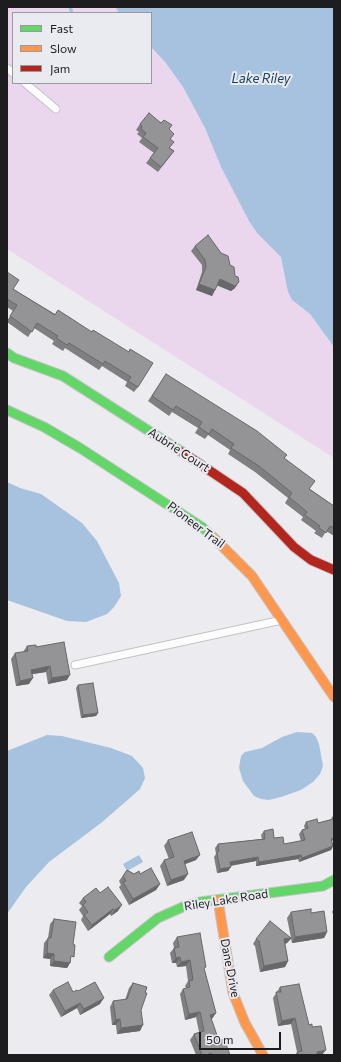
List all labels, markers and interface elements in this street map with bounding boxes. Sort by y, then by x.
legend [12,12,152,84]
text: Fast [50,21,73,35]
text: Slow [50,41,77,55]
text: Jam [50,61,70,75]
water label: Lake Riley [231,71,291,87]
street label: Aubrie Court [146,425,212,475]
street label: Pioneer Trail [164,499,228,551]
street label: Riley Lake Road [183,886,269,914]
street label: Dane Drive [217,937,243,999]
scale bar [201,1024,283,1050]
text: 50 m [206,1032,234,1046]

